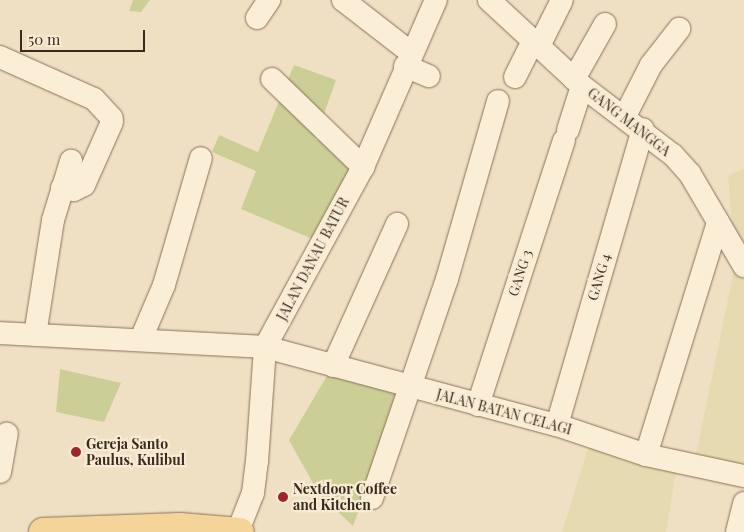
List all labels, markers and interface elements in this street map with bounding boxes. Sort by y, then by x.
scale bar [22,20,148,52]
text: 50 m [28,29,60,49]
street label: GANG MANGGA [584,84,674,160]
street label: JALAN DANAU BATUR [273,194,353,324]
street label: GANG 3 [505,248,535,298]
street label: GANG 4 [584,251,614,303]
street label: JALAN BATAN CELAGI [434,386,574,438]
place label: Gereja Santo Paulus, Kulibul [86,436,185,468]
marker: Gereja Santo Paulus, Kulibul [70,446,82,458]
place label: Nextdoor Coffee and Kitchen [293,481,397,514]
marker: Nextdoor Coffee and Kitchen [277,491,289,503]

